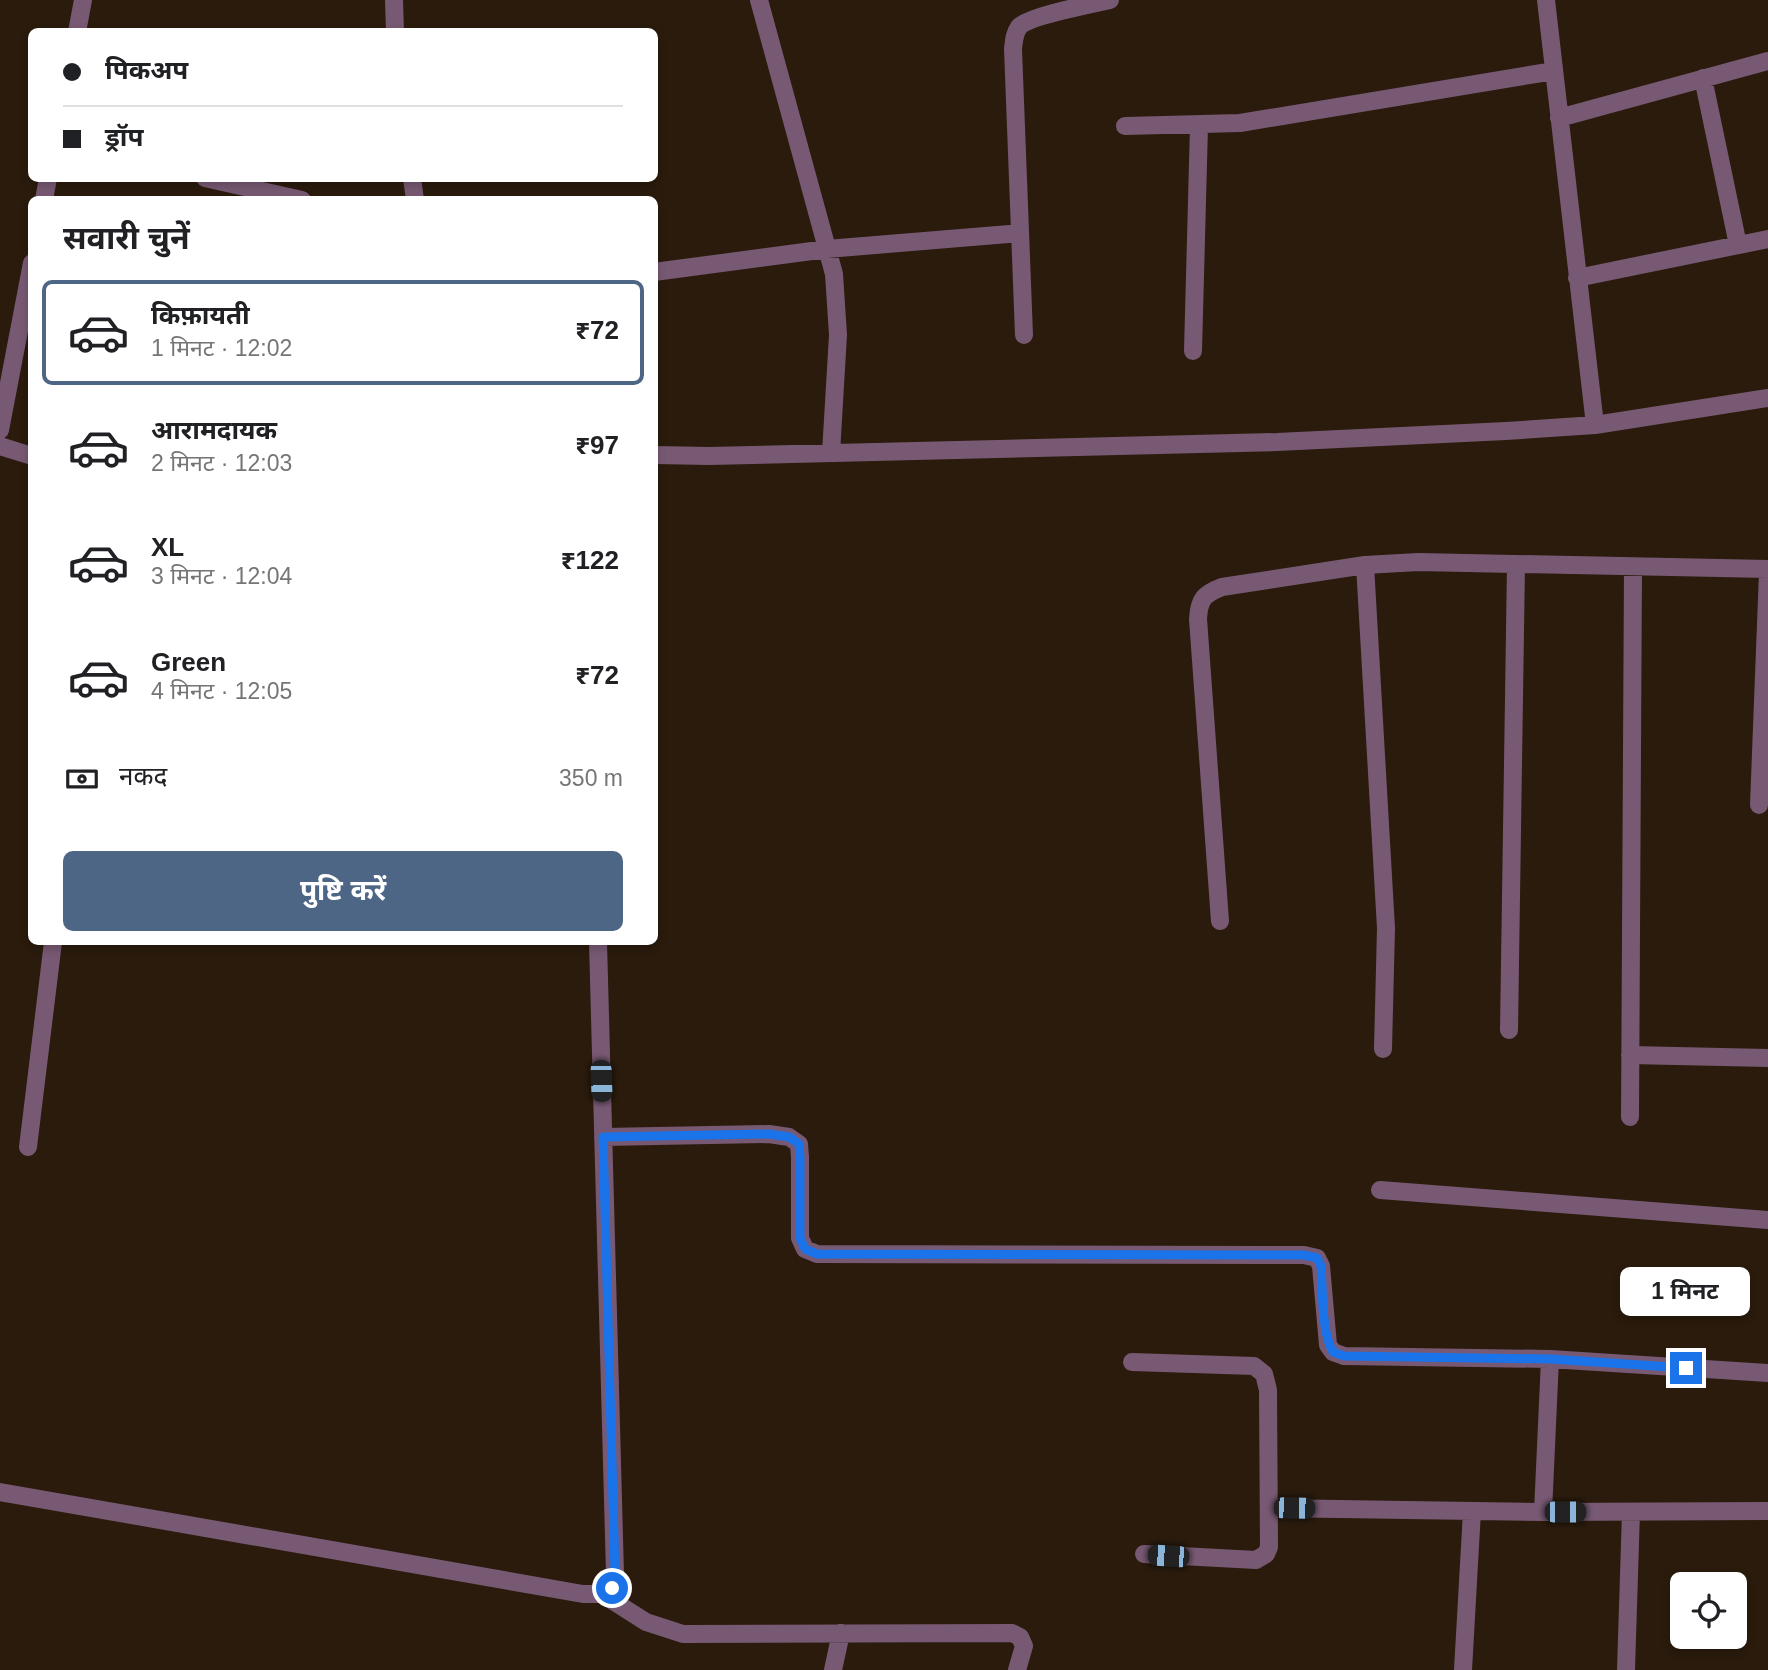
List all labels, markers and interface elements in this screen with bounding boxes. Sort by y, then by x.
text: पिकअप [105,55,188,85]
text: ड्रॉप [105,122,143,152]
text: सवारी चुनें [63,220,190,256]
text: किफ़ायती [151,300,250,330]
icon: car [67,301,130,364]
text: ₹72 [575,315,619,345]
text: 1 मिनट · 12:02 [151,335,292,361]
text: आरामदायक [151,415,277,445]
icon: car [67,416,130,479]
text: ₹97 [575,430,619,460]
text: 2 मिनट · 12:03 [151,450,292,476]
icon: car [67,531,130,594]
text: XL [151,532,184,562]
text: ₹122 [561,545,619,575]
text: 3 मिनट · 12:04 [151,563,292,589]
icon: car [67,646,130,709]
text: Green [151,647,226,677]
text: ₹72 [575,660,619,690]
text: 4 मिनट · 12:05 [151,678,292,704]
icon: cash [63,760,101,798]
text: नकद [119,761,167,791]
text: 350 m [559,765,623,791]
button: पुष्टि करें [63,851,623,931]
car [590,1060,613,1102]
callout: 1 मिनट [1621,1266,1751,1316]
text: 1 मिनट [1651,1278,1719,1304]
route end [1670,1352,1702,1384]
car [1273,1497,1316,1519]
car [1545,1502,1587,1523]
car [1147,1544,1190,1568]
route start [596,1572,628,1604]
map controls [1670,1572,1747,1649]
button: locate [1670,1572,1747,1649]

